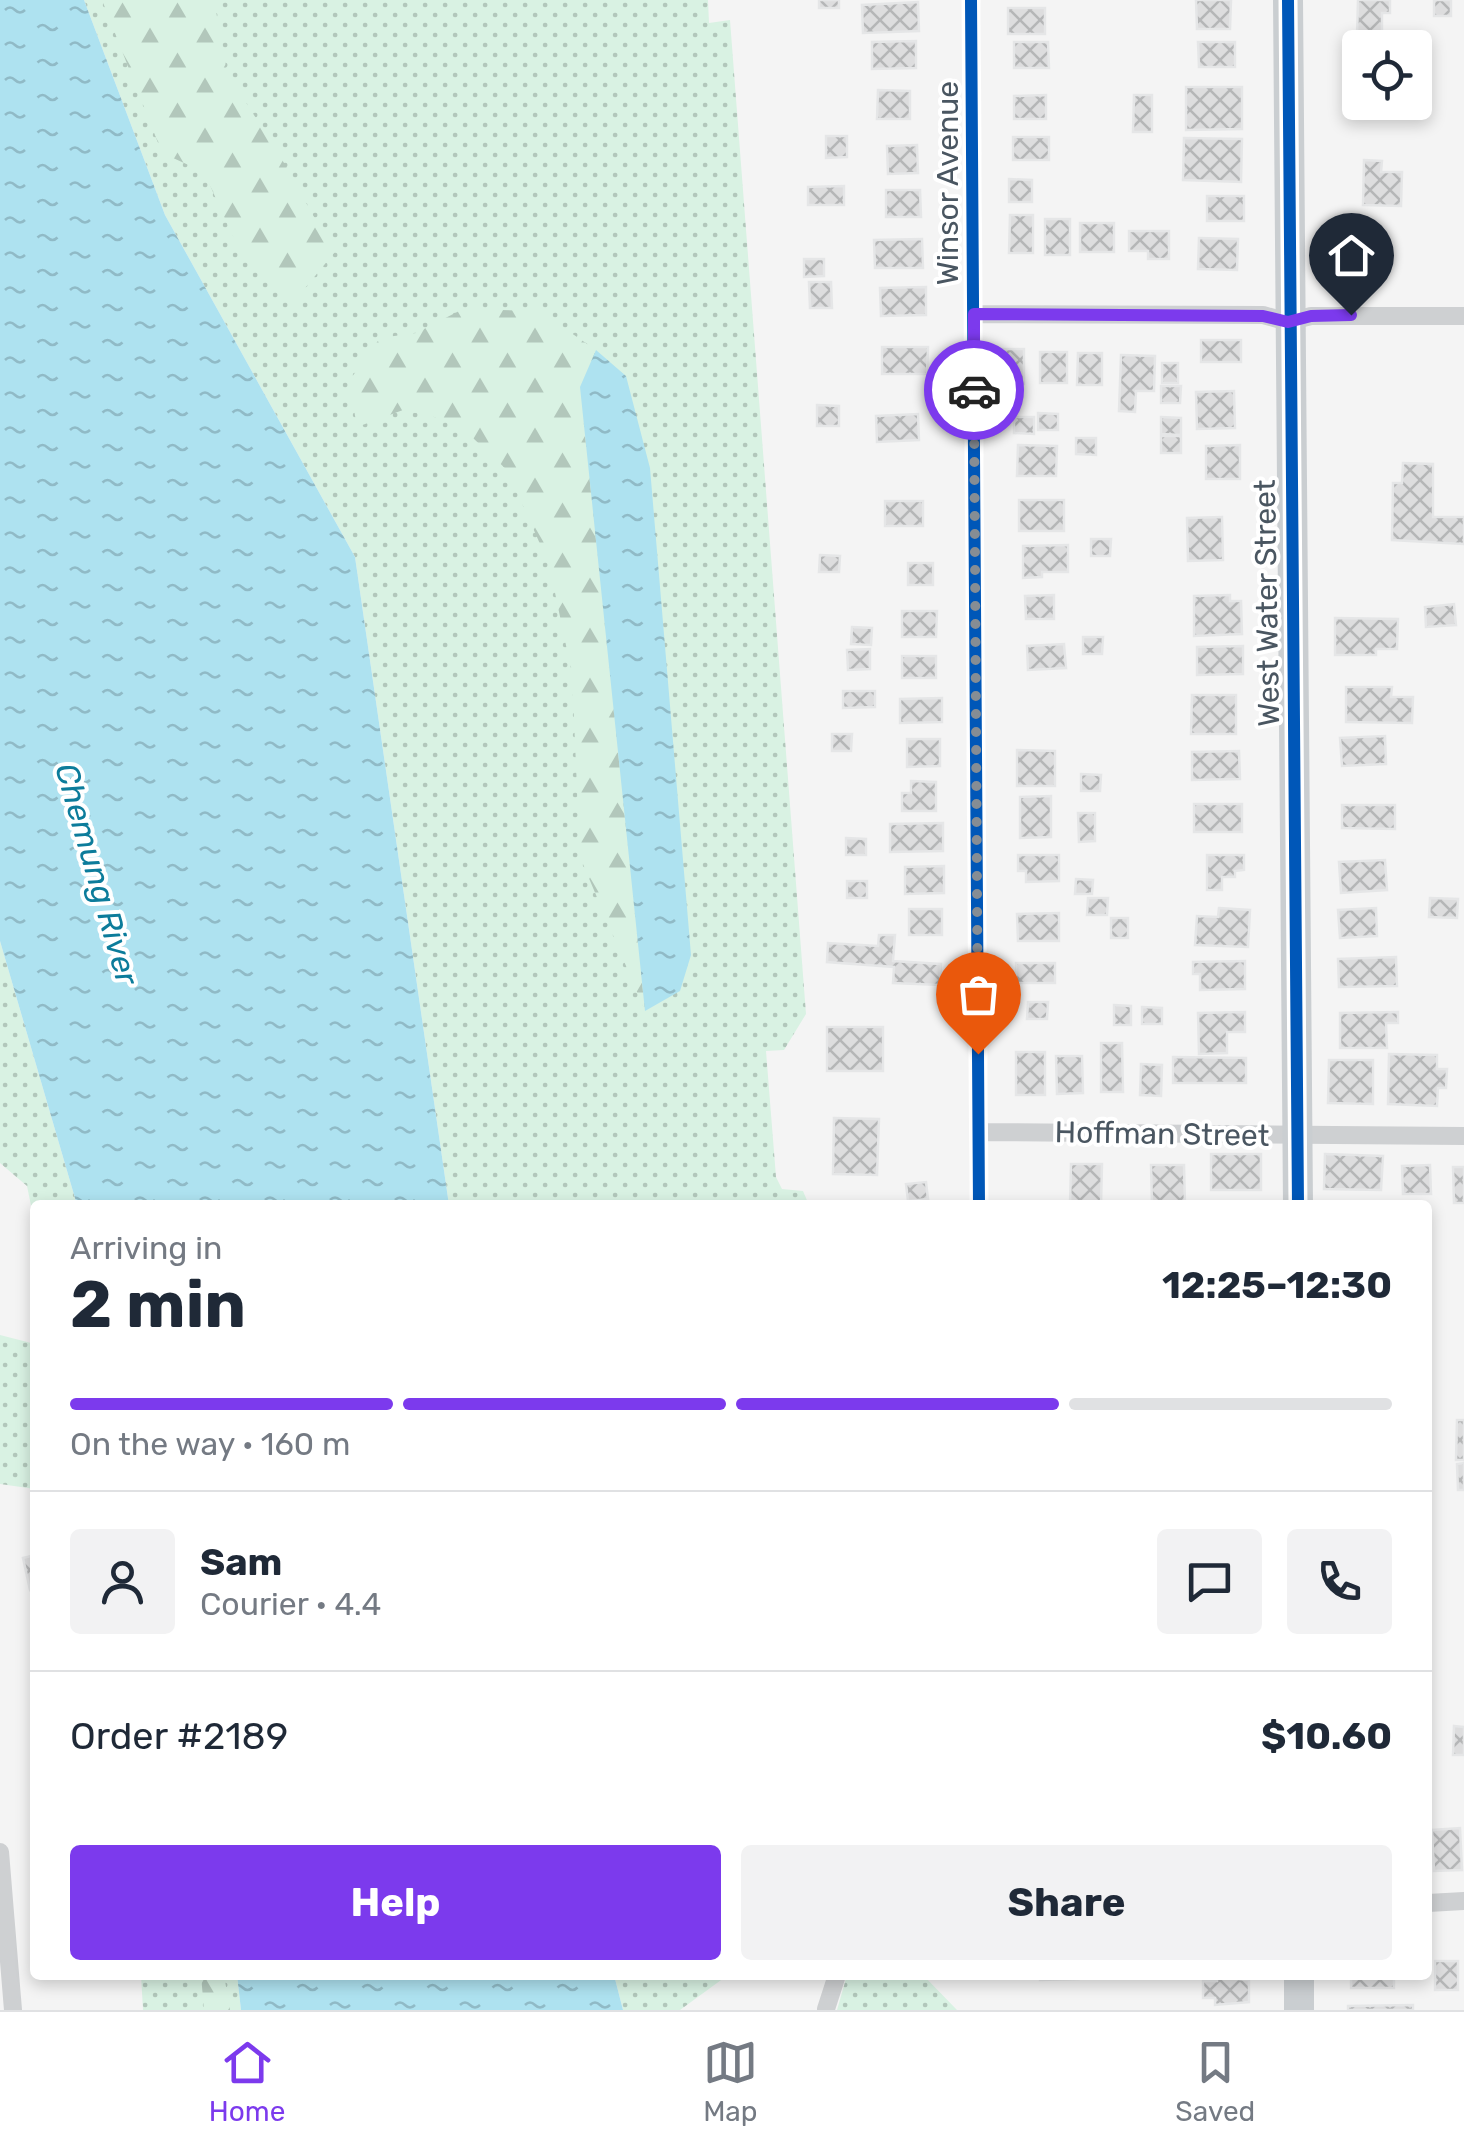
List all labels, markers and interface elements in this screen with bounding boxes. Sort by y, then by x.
map controls [1342,30,1432,120]
button: locate [1342,30,1432,120]
street label: Winsor Avenue [930,81,966,285]
pin [1309,213,1394,316]
icon: home [1324,228,1379,283]
courier [924,340,1024,440]
icon: car [947,363,1002,418]
street label: West Water Street [1247,479,1287,727]
water label: Chemung River [47,759,147,991]
pin [936,952,1021,1055]
icon: bag [951,967,1006,1022]
street label: Hoffman Street [1054,1114,1270,1154]
text: Arriving in [70,1229,222,1267]
text: 12:25–12:30 [1162,1262,1392,1308]
text: 2 min [70,1266,246,1343]
text: On the way · 160 m [70,1425,350,1463]
button: person [70,1529,175,1634]
button: chat [1157,1529,1262,1634]
button: phone [1287,1529,1392,1634]
text: Sam [200,1539,282,1585]
text: Courier · 4.4 [200,1585,381,1623]
text: Order #2189 [70,1713,288,1759]
text: $10.60 [1261,1713,1392,1759]
button: Help [70,1845,721,1960]
button: Share [741,1845,1392,1960]
tab: Home [209,2035,285,2128]
tab: Map [703,2035,758,2128]
tab: Saved [1175,2035,1255,2128]

